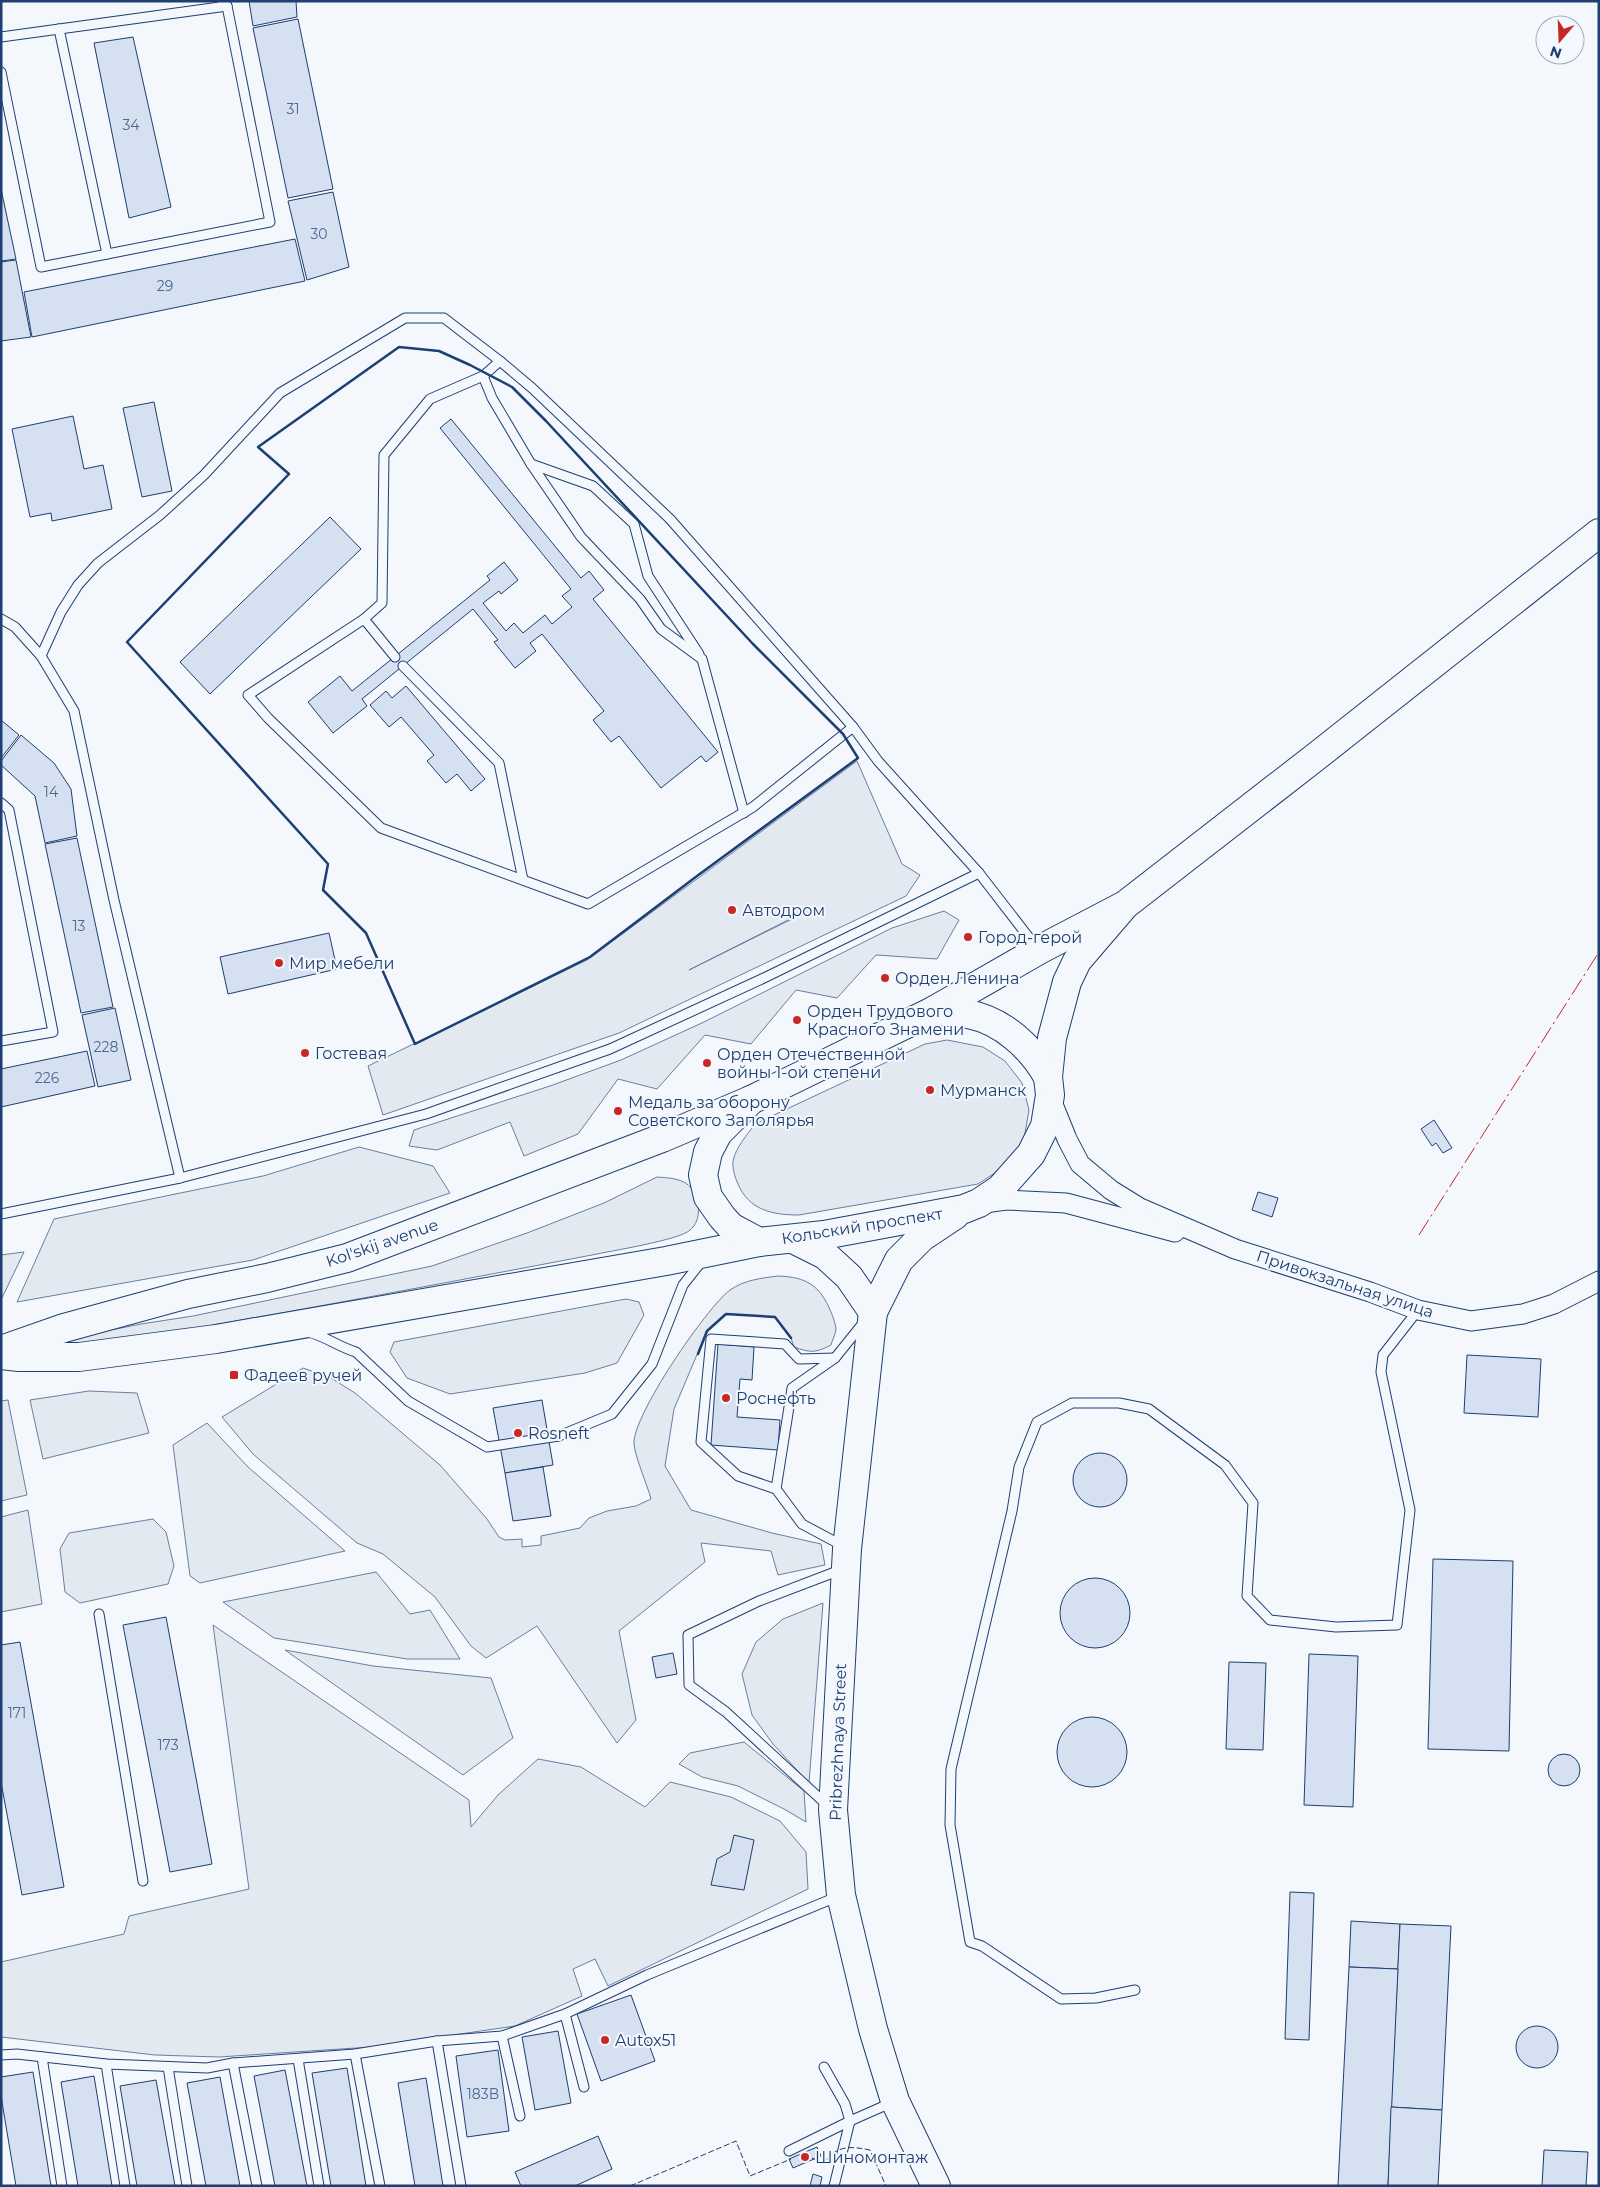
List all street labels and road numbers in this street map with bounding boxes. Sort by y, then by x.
street label: Кольский проспект [780,1204,944,1248]
street label: Kol'skij avenue [323,1215,441,1271]
street label: Привокзальная улица [1254,1246,1436,1322]
street label: Pribrezhnaya Street [826,1662,850,1821]

